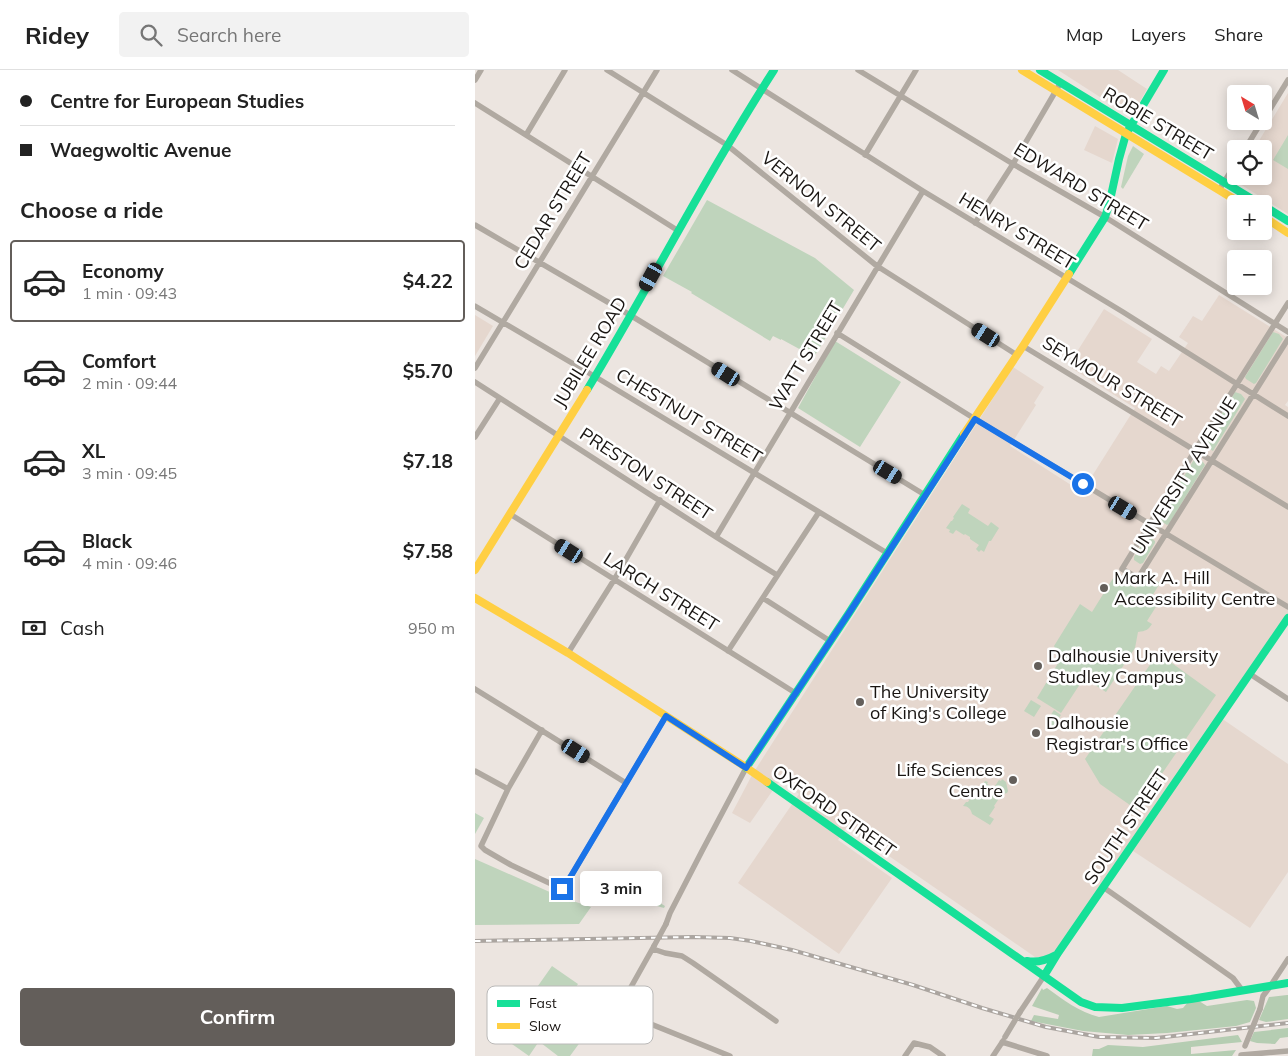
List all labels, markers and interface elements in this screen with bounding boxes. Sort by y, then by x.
search box [119,12,469,57]
text: Ridey [25,20,89,50]
icon: search [137,21,165,49]
text: Search here [177,23,281,47]
text: Map [1066,23,1103,46]
text: Layers [1131,23,1186,46]
text: Share [1214,23,1263,46]
street label: ROBIE STREET [1099,82,1218,166]
north arrow [1227,85,1273,130]
map controls [1227,85,1272,295]
text: Centre for European Studies [50,89,304,113]
street label: EDWARD STREET [1010,137,1153,236]
text: Waegwoltic Avenue [50,138,231,162]
button: locate [1227,140,1272,185]
street label: VERNON STREET [757,146,886,257]
street label: CEDAR STREET [509,148,597,273]
street label: HENRY STREET [955,187,1080,274]
button: + [1227,195,1272,240]
text: Choose a ride [20,196,163,224]
button: − [1227,250,1272,295]
icon: car [22,259,67,304]
text: Economy [82,259,164,283]
car [637,260,664,294]
text: $4.22 [403,269,453,293]
text: 1 min · 09:43 [82,283,177,303]
street label: JUBILEE ROAD [548,293,631,411]
street label: WATT STREET [764,297,847,415]
car [969,321,1002,349]
street label: SEYMOUR STREET [1038,331,1186,432]
icon: car [22,349,67,394]
text: Comfort [82,349,156,373]
text: $5.70 [403,359,453,383]
car [709,360,742,388]
street label: CHESTNUT STREET [612,363,767,468]
text: 2 min · 09:44 [82,373,177,393]
street label: UNIVERSITY AVENUE [1126,392,1242,559]
street label: PRESTON STREET [576,422,717,525]
icon: car [22,439,67,484]
text: XL [82,439,105,463]
text: $7.18 [403,449,453,473]
car [871,458,904,486]
text: 3 min · 09:45 [82,463,177,483]
route start [1072,473,1094,495]
car [1106,494,1139,522]
icon: car [22,529,67,574]
text: Black [82,529,132,553]
car [552,537,585,565]
text: $7.58 [403,539,453,563]
street label: LARCH STREET [599,547,723,636]
text: 4 min · 09:46 [82,553,177,573]
place label: Mark A. Hill Accessibility Centre [1114,566,1275,610]
marker: Mark A. Hill Accessibility Centre [1098,582,1110,594]
icon: cash [20,614,48,642]
text: Cash [60,616,105,640]
text: 950 m [408,618,455,638]
place label: Dalhousie University Studley Campus [1048,644,1219,688]
marker: Dalhousie University Studley Campus [1032,660,1044,672]
place label: The University of King's College [870,680,1007,724]
marker: The University of King's College [854,696,866,708]
place label: Dalhousie Registrar's Office [1046,711,1188,755]
marker: Dalhousie Registrar's Office [1030,727,1042,739]
car [559,737,592,765]
place label: Life Sciences Centre [896,758,1003,802]
street label: OXFORD STREET [768,759,901,862]
street label: SOUTH STREET [1079,765,1173,889]
marker: Life Sciences Centre [1007,774,1019,786]
callout: 3 min [579,872,662,906]
route end [551,878,573,900]
text: 3 min [600,878,642,898]
legend [487,986,653,1044]
button: Confirm [20,988,455,1046]
text: Fast [529,994,557,1012]
text: Slow [529,1017,561,1035]

